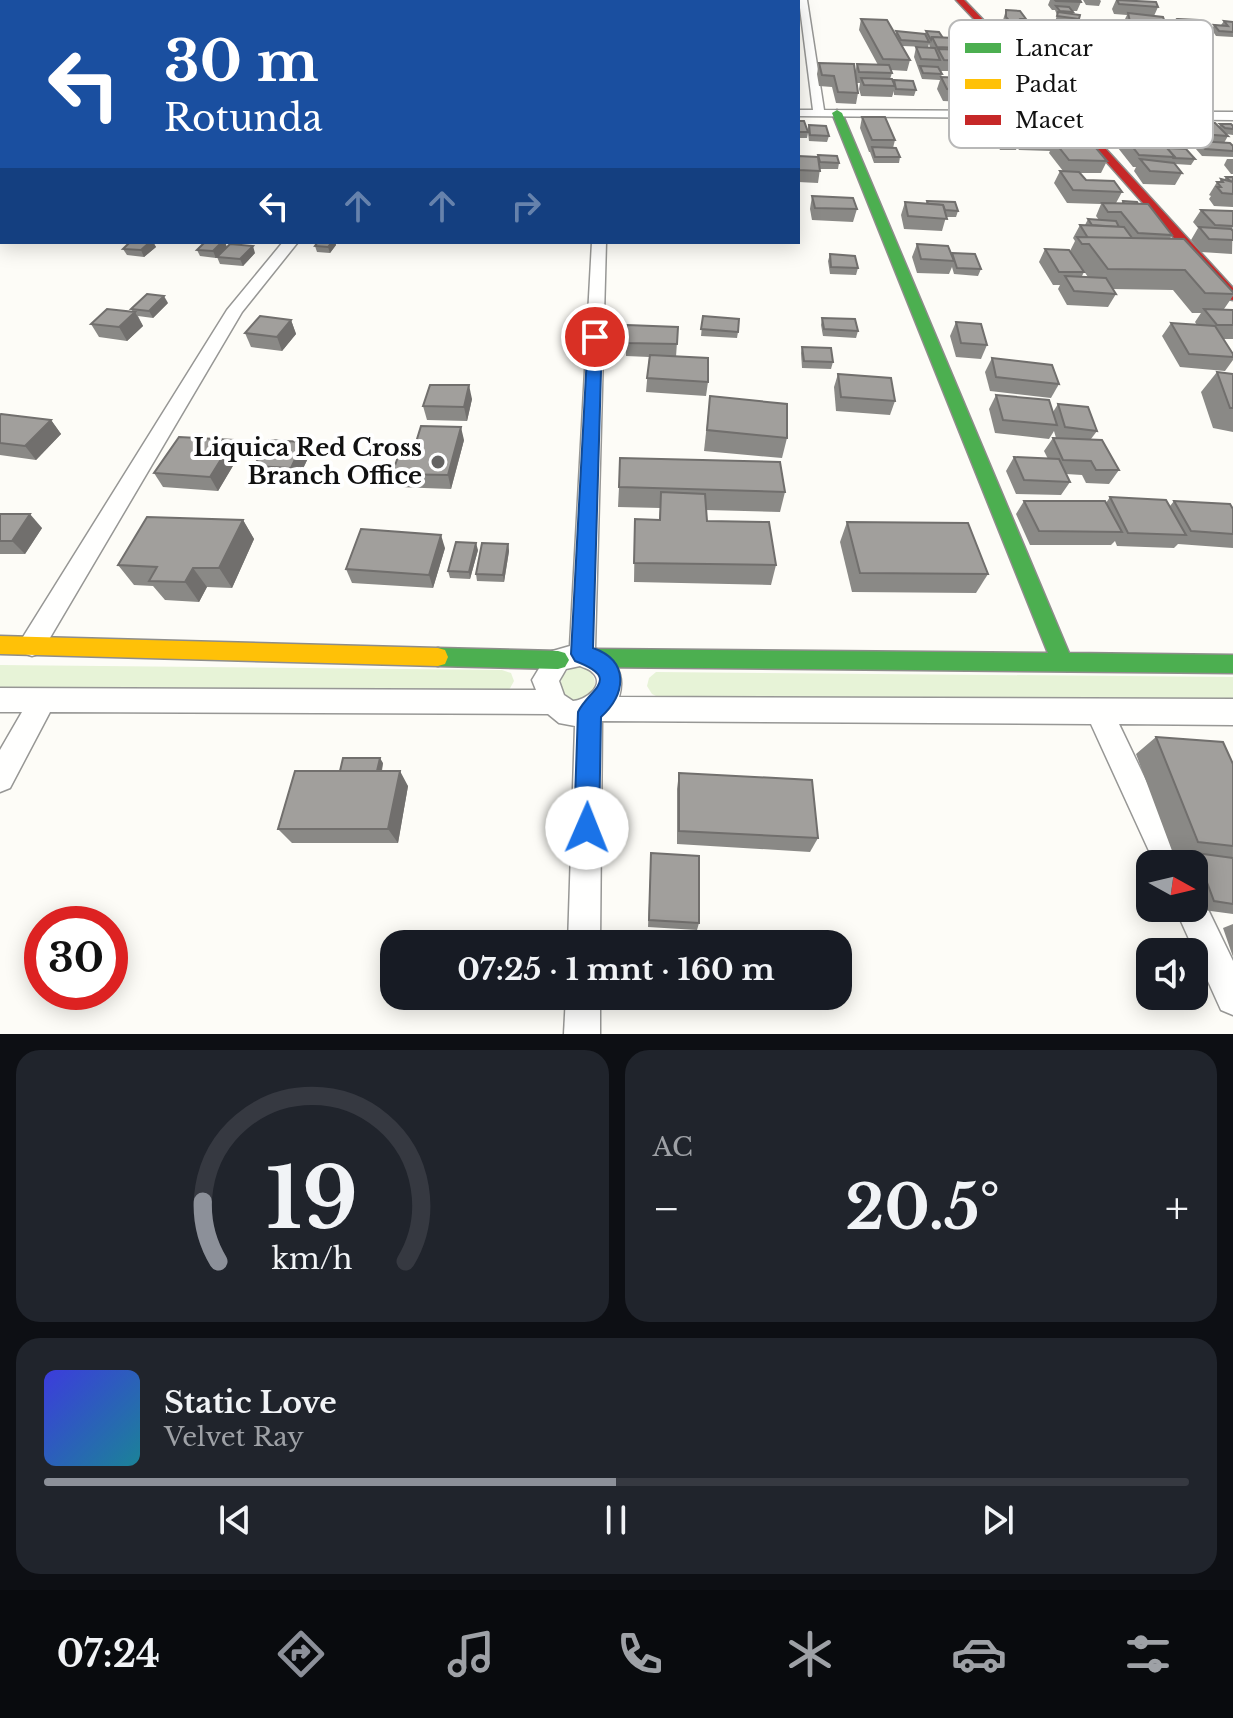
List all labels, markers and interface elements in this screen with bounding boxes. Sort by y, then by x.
legend [949,20,1213,148]
text: 30 m [164,27,319,96]
icon: left [32,32,136,136]
text: Lancar [1015,35,1093,62]
text: Padat [1015,71,1078,98]
text: Rotunda [164,96,322,141]
text: Macet [1015,107,1085,134]
icon: left [252,184,296,228]
icon: ahead [336,184,380,228]
icon: ahead [420,184,464,228]
icon: right [504,184,548,228]
pin [561,303,629,371]
icon: arrive [573,315,617,359]
place label: Liquica Red Cross Branch Office [193,433,422,490]
marker: Liquica Red Cross Branch Office [429,453,447,471]
position arrow [545,786,629,870]
north arrow [1136,850,1208,922]
map controls [1136,850,1208,1010]
speed limit sign: 30 [24,906,128,1010]
button: sound [1136,938,1208,1010]
text: 07:25 · 1 mnt · 160 m [457,951,775,988]
text: AC [653,1131,693,1163]
text: 19 [266,1147,358,1250]
text: 20.5° [845,1171,1000,1245]
text: − [653,1181,680,1236]
text: + [1165,1181,1189,1236]
text: km/h [272,1241,353,1277]
text: Static Love [164,1384,337,1421]
text: Velvet Ray [164,1421,304,1453]
icon: previous [213,1498,257,1542]
icon: pause [594,1498,638,1542]
icon: next [976,1498,1020,1542]
icon: directions [273,1626,329,1682]
icon: music [443,1626,499,1682]
icon: phone [612,1626,668,1682]
icon: climate [782,1626,838,1682]
icon: car [951,1626,1007,1682]
icon: filters [1120,1626,1176,1682]
text: 07:24 [57,1632,160,1677]

